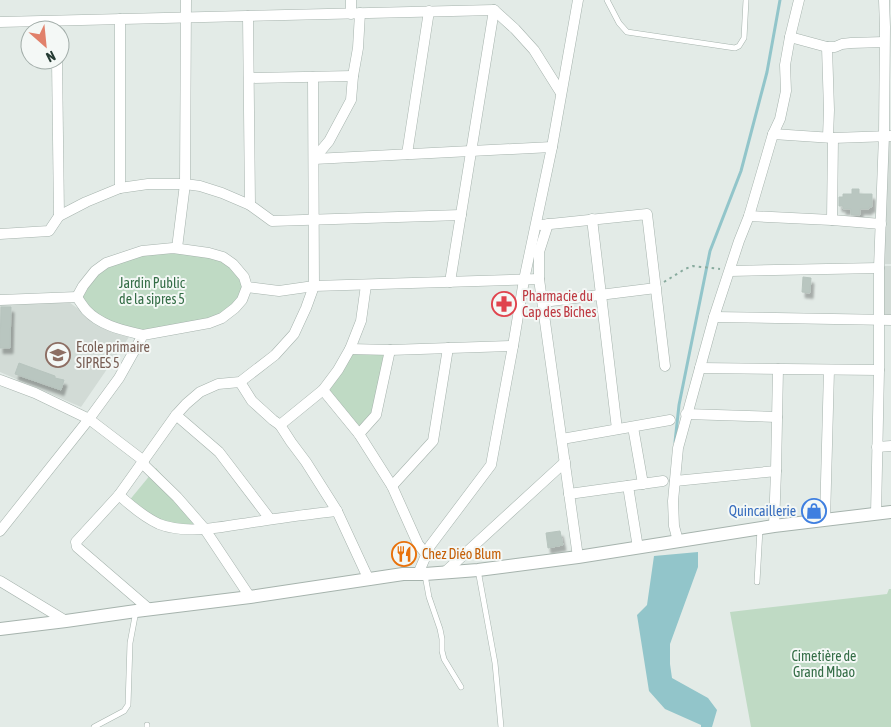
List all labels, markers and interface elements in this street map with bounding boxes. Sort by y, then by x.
north arrow [20,20,70,70]
text: N [44,48,58,66]
park label: Jardin Public de la sipres 5 [119,275,186,307]
place label: Pharmacie du Cap des Biches [522,288,596,320]
pharmacy icon: Pharmacie du Cap des Biches [491,291,517,317]
place label: Ecole primaire SIPRES 5 [76,339,150,371]
school or university icon: Ecole primaire SIPRES 5 [45,342,71,368]
shop icon: Quincaillerie [801,498,827,524]
place label: Quincaillerie [729,503,796,519]
restaurant icon: Chez Diéo Blum [391,541,417,567]
place label: Chez Diéo Blum [422,546,501,562]
park label: Cimetière de Grand Mbao [792,648,856,680]

